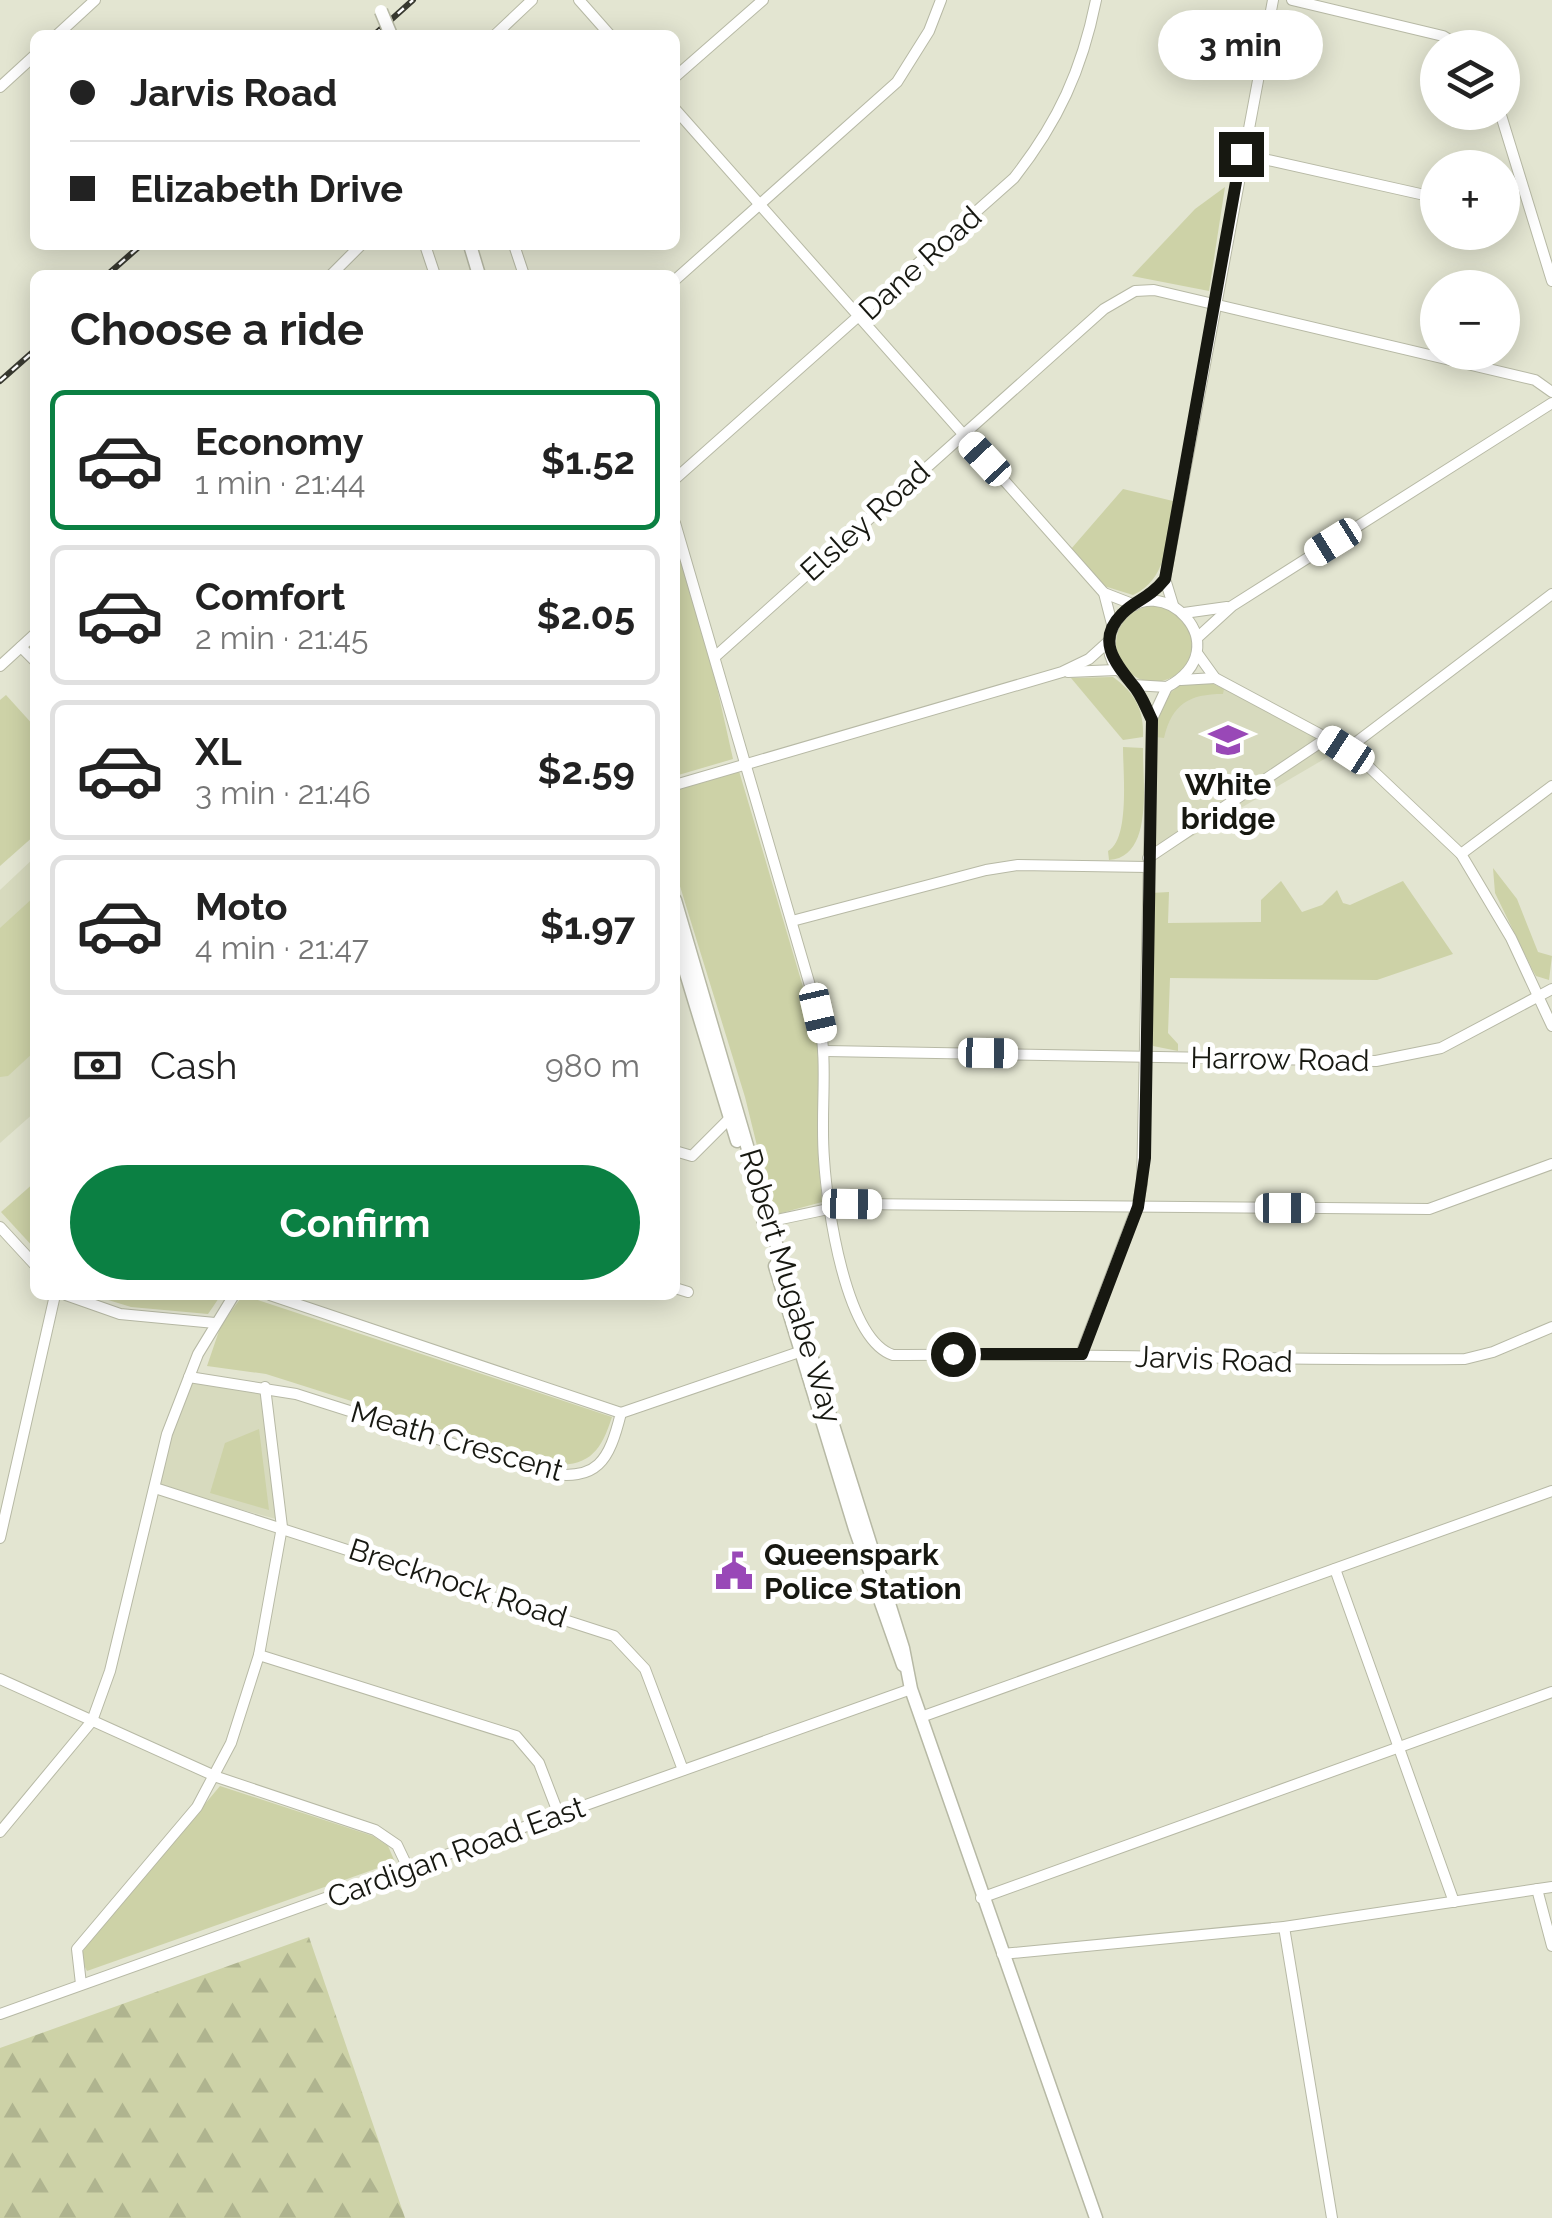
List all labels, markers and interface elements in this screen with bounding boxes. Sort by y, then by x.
callout: 3 min [1158,9,1324,79]
text: 3 min [1199,26,1282,63]
map controls [1420,30,1520,370]
button: layers [1420,30,1520,130]
text: Jarvis Road [130,70,337,115]
route end [1219,132,1264,177]
button: + [1420,150,1520,250]
text: Elizabeth Drive [130,166,403,211]
street label: Dane Road [852,199,988,327]
button: − [1420,270,1520,370]
text: Choose a ride [70,303,364,356]
icon: car [75,415,165,505]
text: Economy [195,419,364,464]
car [954,427,1016,491]
text: $1.52 [541,438,635,483]
street label: Elsley Road [793,454,937,588]
text: 1 min · 21:44 [195,464,366,501]
car [1300,513,1366,571]
icon: car [75,570,165,660]
text: Comfort [195,574,345,619]
text: $2.05 [537,593,635,638]
text: 2 min · 21:45 [195,619,369,656]
school or university icon: White bridge [1207,719,1249,761]
car [1313,721,1379,779]
icon: car [75,725,165,815]
text: XL [195,729,242,774]
text: $2.59 [537,748,635,793]
place label: White bridge [1181,767,1275,836]
text: 3 min · 21:46 [195,774,371,811]
icon: car [75,880,165,970]
text: Moto [195,884,288,929]
text: $1.97 [540,903,635,948]
text: 4 min · 21:47 [195,929,369,966]
car [797,980,839,1046]
car [958,1037,1018,1069]
icon: cash [70,1038,125,1093]
street label: Harrow Road [1190,1040,1370,1078]
text: Cash [150,1043,237,1088]
text: 980 m [545,1047,640,1084]
street label: Robert Mugabe Way [733,1145,849,1427]
button: Confirm [70,1165,640,1280]
car [822,1188,882,1220]
car [1255,1193,1315,1223]
route start [931,1332,976,1377]
street label: Jarvis Road [1135,1339,1293,1379]
street label: Meath Crescent [347,1394,567,1488]
street label: Brecknock Road [344,1531,572,1635]
place label: Queenspark Police Station [764,1537,962,1606]
public building icon: Queenspark Police Station [713,1550,755,1592]
street label: Cardigan Road East [323,1789,589,1915]

